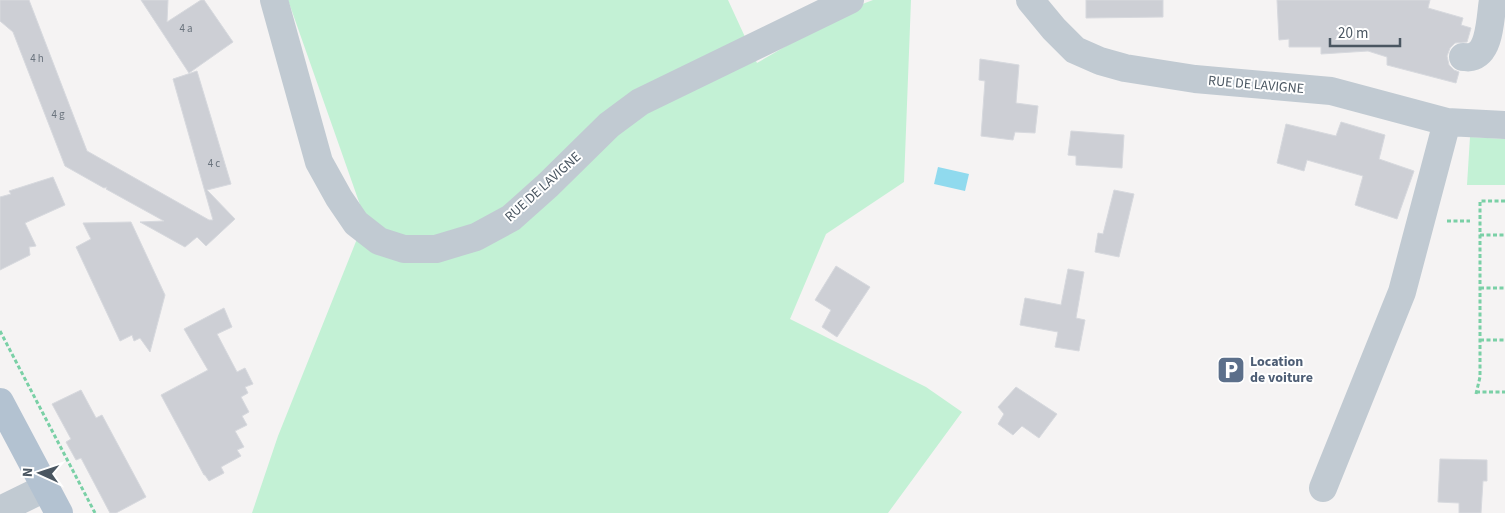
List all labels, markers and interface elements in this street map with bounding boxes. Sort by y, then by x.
scale bar [1330,15,1400,47]
house number: 4 a [179,21,193,36]
text: 20 m [1338,23,1368,44]
house number: 4 h [30,51,44,66]
street label: RUE DE LAVIGNE [1207,71,1305,99]
house number: 4 g [51,107,65,122]
street label: RUE DE LAVIGNE [501,147,585,227]
house number: 4 c [208,156,220,171]
place label: Location de voiture [1250,352,1313,388]
parking icon: Location de voiture [1216,355,1246,385]
north arrow [15,448,65,498]
text: N [18,467,38,478]

